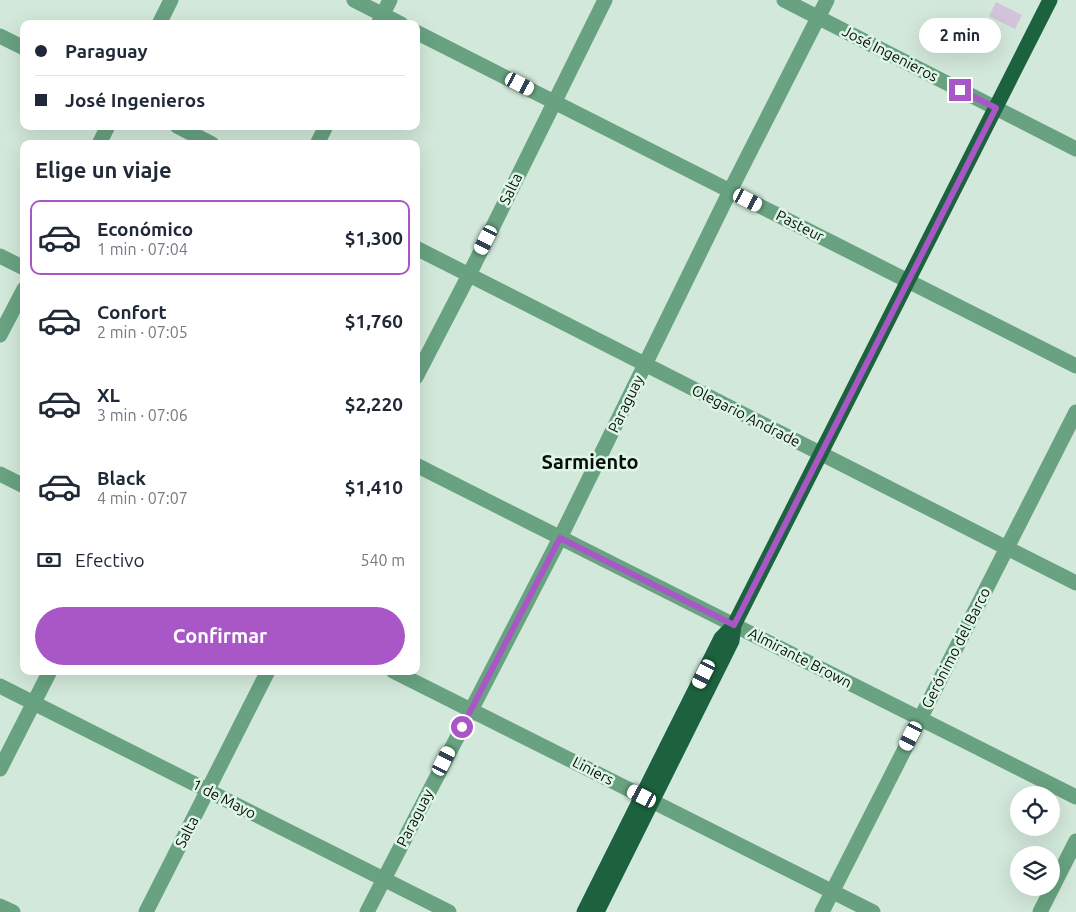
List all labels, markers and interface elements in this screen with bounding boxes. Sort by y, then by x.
callout: 2 min [919,18,1001,52]
street label: José Ingenieros [840,22,941,85]
text: 2 min [940,26,980,44]
text: Paraguay [65,40,148,62]
car [503,71,536,97]
route end [949,79,971,101]
text: José Ingenieros [65,89,205,111]
text: Elige un viaje [35,157,172,182]
street label: Salta [496,170,525,207]
car [731,187,764,213]
street label: Pasteur [773,206,827,245]
icon: car [37,215,82,260]
text: Económico [97,218,193,240]
car [472,223,499,257]
text: $1,300 [345,227,403,249]
text: 1 min · 07:04 [97,240,188,258]
icon: car [37,298,82,343]
text: Confort [97,301,167,323]
text: $1,760 [345,310,403,332]
text: 2 min · 07:05 [97,323,188,341]
street label: Paraguay [604,372,647,435]
icon: car [37,381,82,426]
street label: Olegario Andrade [689,381,803,450]
text: XL [97,384,120,406]
text: $2,220 [345,393,403,415]
text: 3 min · 07:06 [97,406,188,424]
district label: Sarmiento [542,450,639,473]
icon: car [37,464,82,509]
text: Black [97,467,146,489]
text: $1,410 [345,476,403,498]
text: 4 min · 07:07 [97,489,188,507]
icon: cash [35,546,63,574]
text: Efectivo [75,549,145,571]
text: 540 m [360,551,405,569]
street label: Gerónimo del Barco [918,585,993,711]
button: Confirmar [35,607,405,665]
street label: Almirante Brown [746,624,855,691]
car [690,657,717,691]
route start [451,716,473,738]
car [897,719,924,753]
car [430,744,457,778]
street label: Liniers [570,753,617,788]
street label: 1 de Mayo [190,775,259,822]
car [625,783,658,809]
street label: Paraguay [393,786,436,849]
map controls [1010,786,1060,896]
button: locate [1010,786,1060,836]
street label: Salta [171,813,202,850]
button: layers [1010,846,1060,896]

